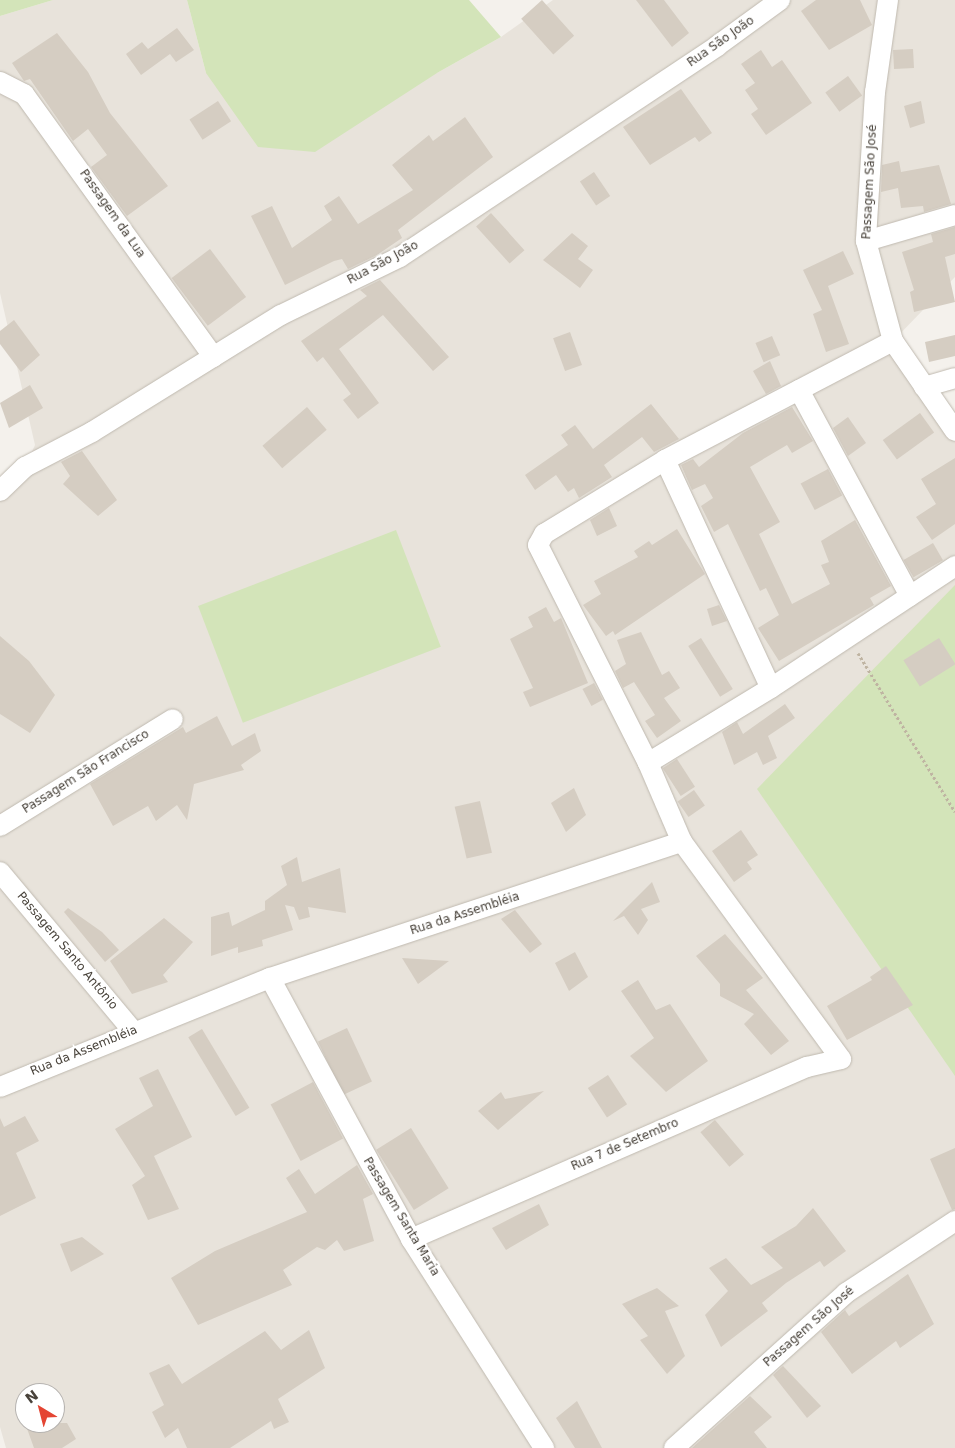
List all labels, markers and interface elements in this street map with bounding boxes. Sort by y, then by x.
street label: Rua São João [685,14,757,70]
street label: Passagem São José [860,124,880,240]
street label: Passagem da Lua [76,167,148,261]
street label: Rua São João [345,238,421,288]
street label: Passagem São Francisco [20,727,152,817]
street label: Passagem Santo Antônio [14,889,120,1013]
street label: Rua da Assembléia [408,890,522,938]
street label: Rua da Assembléia [28,1023,140,1079]
street label: Rua 7 de Setembro [569,1116,681,1174]
street label: Passagem Santa Maria [360,1155,442,1279]
street label: Passagem São José [761,1284,857,1370]
north arrow [15,1383,65,1433]
text: N [22,1387,41,1407]

